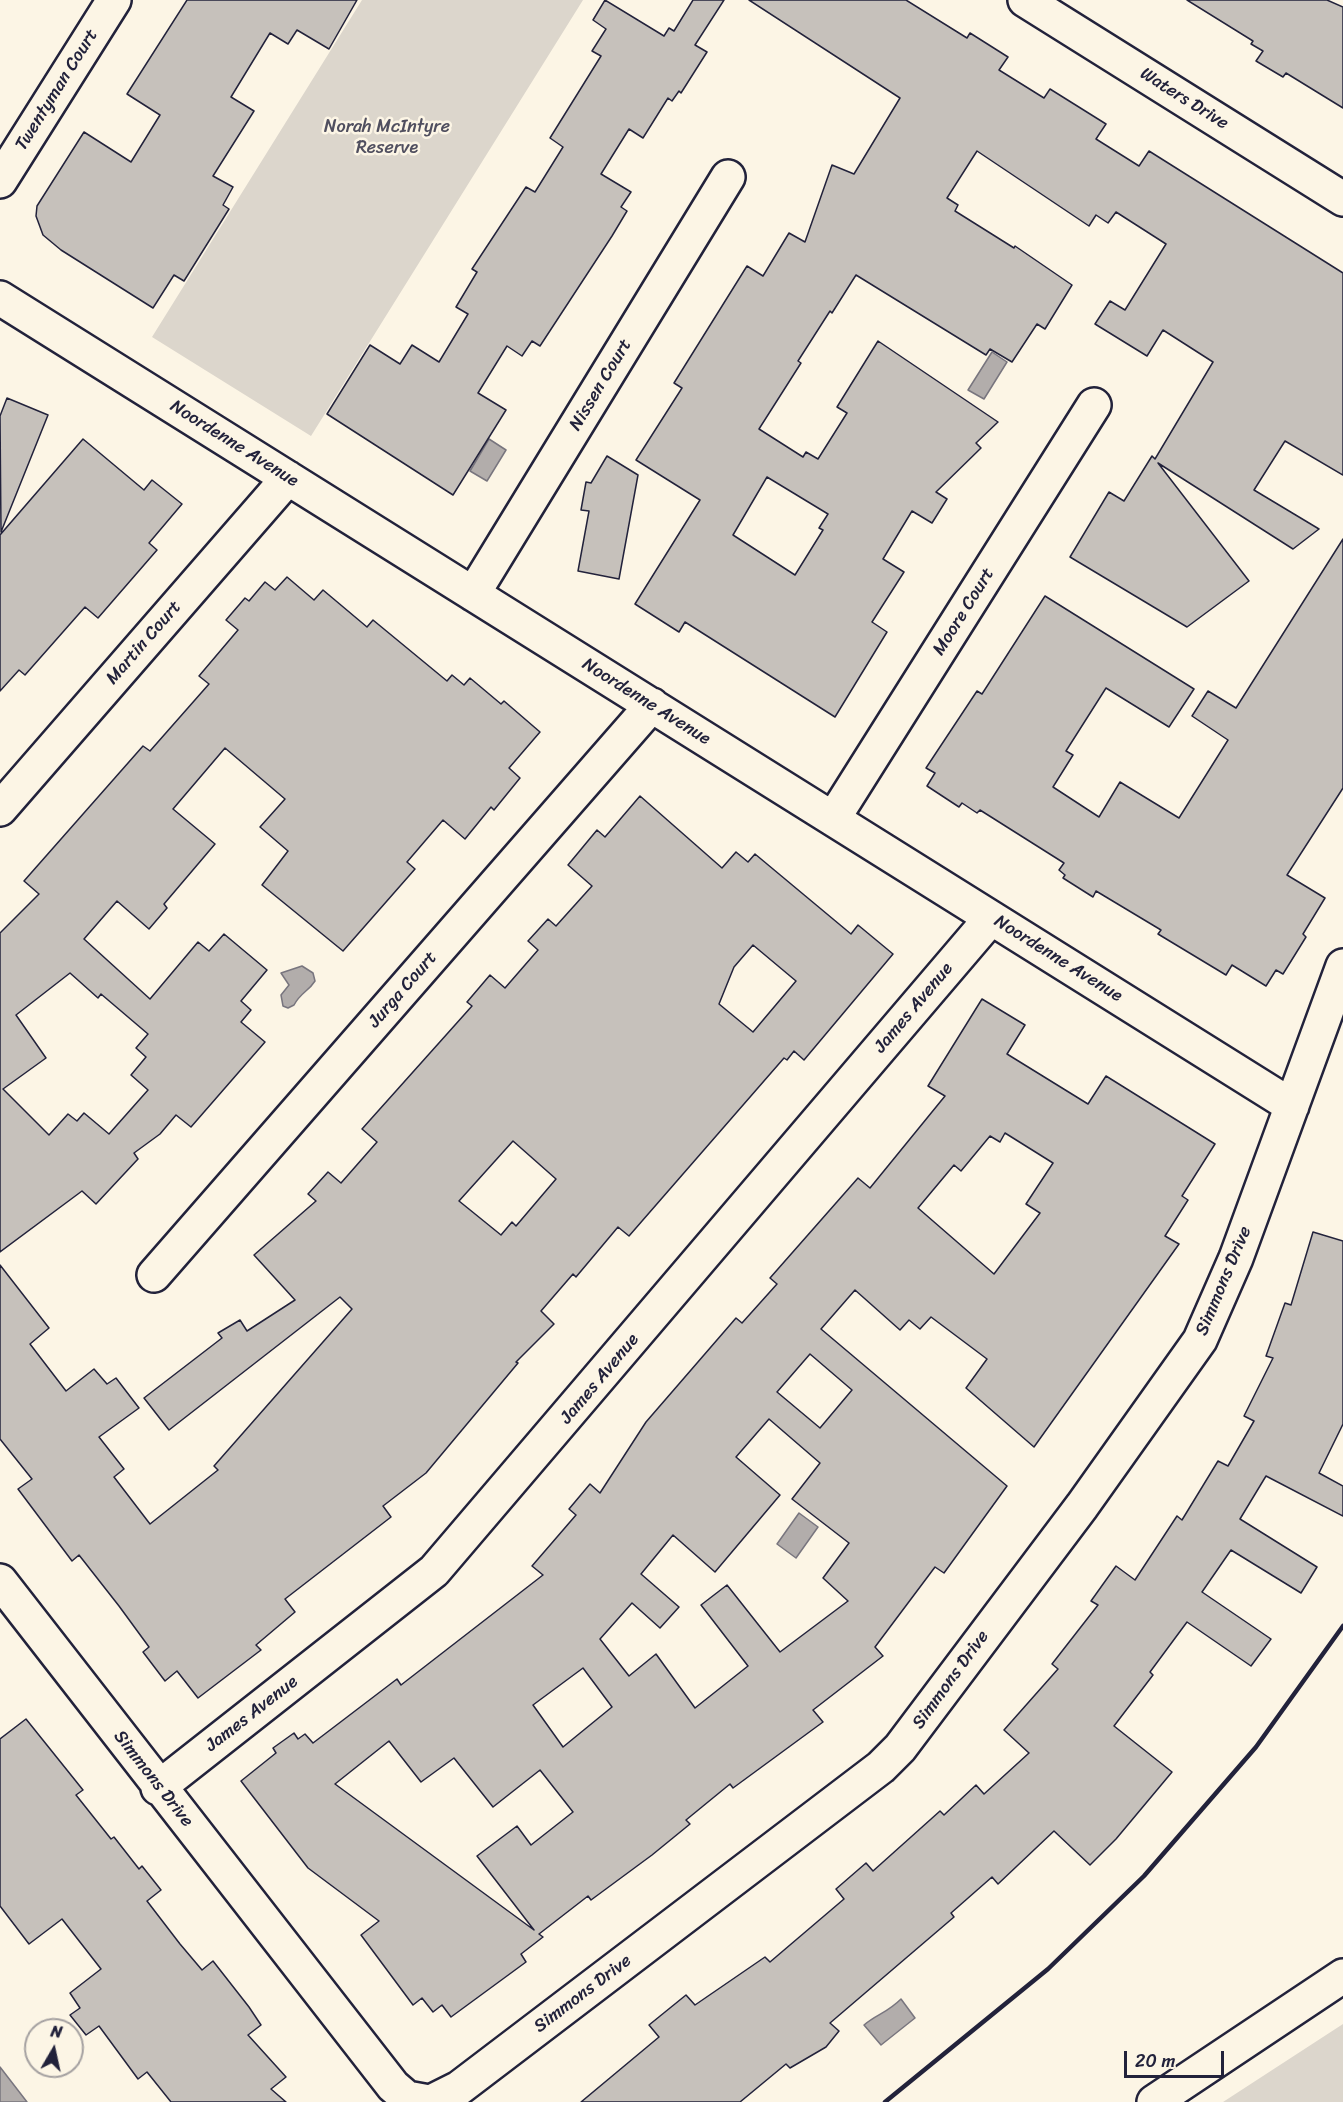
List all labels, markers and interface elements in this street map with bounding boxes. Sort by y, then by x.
street label: Twentyman Court [11,25,103,155]
street label: Waters Drive [1136,63,1232,135]
park label: Norah McIntyre Reserve [324,116,450,158]
street label: Nissen Court [565,335,637,435]
street label: Noordenne Avenue [166,396,302,492]
street label: Moore Court [929,564,999,660]
street label: Martin Court [102,597,186,689]
street label: Noordenne Avenue [578,654,714,750]
street label: Noordenne Avenue [990,911,1126,1007]
street label: Jurga Court [364,948,442,1032]
street label: James Avenue [870,959,958,1057]
street label: Simmons Drive [1191,1223,1257,1339]
street label: James Avenue [556,1330,644,1428]
street label: Simmons Drive [908,1627,994,1733]
street label: James Avenue [202,1671,302,1757]
street label: Simmons Drive [109,1726,197,1832]
street label: Simmons Drive [530,1950,636,2038]
text: N [49,2017,64,2047]
north arrow [24,2018,84,2078]
scale bar [1127,2039,1228,2077]
text: 20 m [1135,2045,1175,2077]

